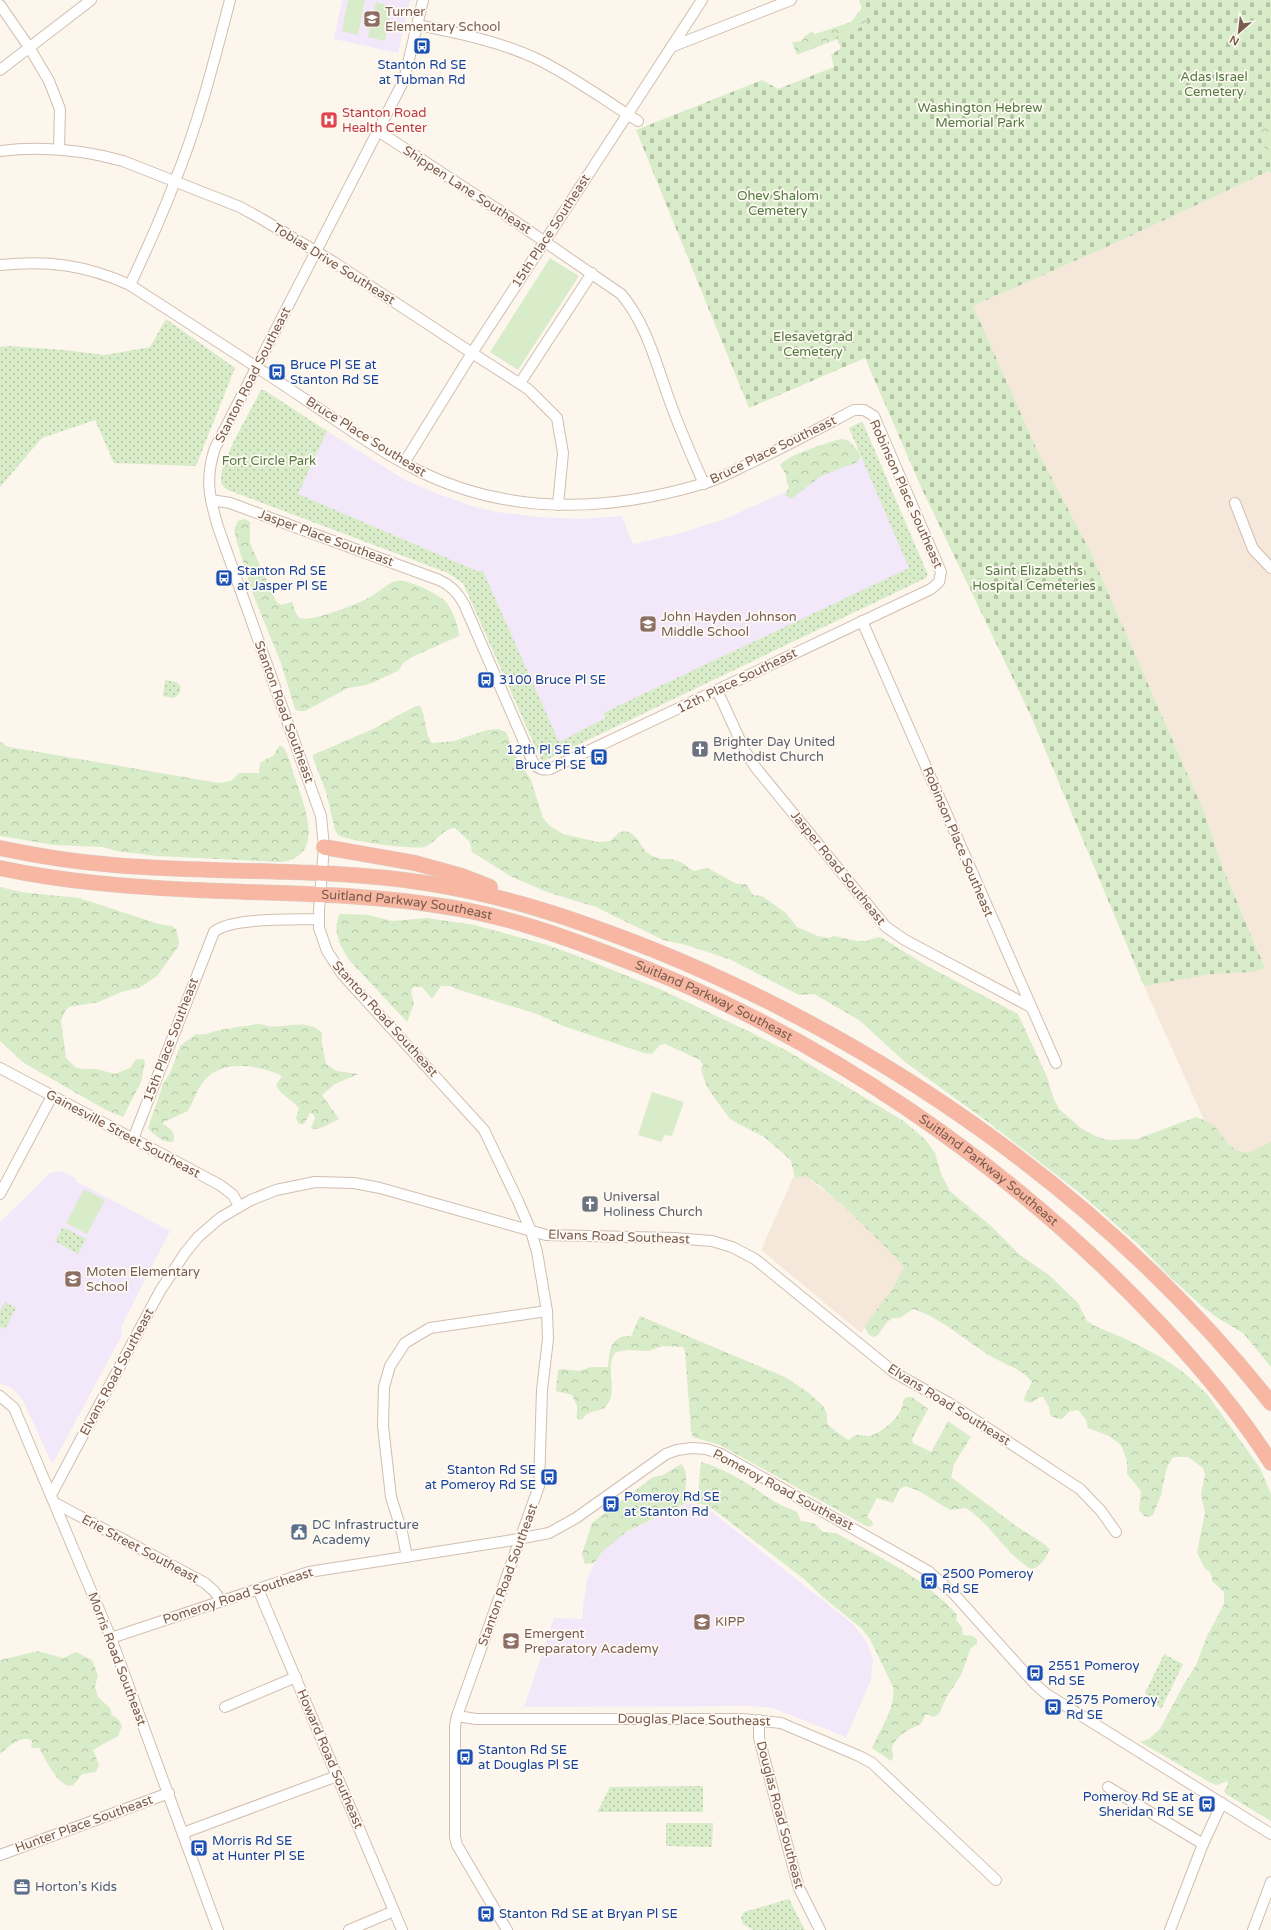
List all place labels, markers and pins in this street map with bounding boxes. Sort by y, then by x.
place label: Turner Elementary School [385,4,500,35]
school or university icon: Turner Elementary School [362,9,382,29]
bus stop icon: Stanton Rd SE at Tubman Rd [412,36,432,56]
place label: Stanton Rd SE at Tubman Rd [378,57,466,88]
place label: Stanton Road Health Center [342,105,427,136]
hospital icon: Stanton Road Health Center [319,110,339,130]
place label: Bruce Pl SE at Stanton Rd SE [290,357,379,388]
bus stop icon: Bruce Pl SE at Stanton Rd SE [267,362,287,382]
place label: Stanton Rd SE at Jasper Pl SE [237,563,328,594]
bus stop icon: Stanton Rd SE at Jasper Pl SE [214,568,234,588]
place label: John Hayden Johnson Middle School [661,609,797,640]
school or university icon: John Hayden Johnson Middle School [638,614,658,634]
bus stop icon: 3100 Bruce Pl SE [476,670,496,690]
place label: 3100 Bruce Pl SE [499,672,606,688]
place label: Brighter Day United Methodist Church [713,734,835,765]
church icon: Brighter Day United Methodist Church [690,739,710,759]
place label: 12th Pl SE at Bruce Pl SE [506,742,586,773]
bus stop icon: 12th Pl SE at Bruce Pl SE [589,747,609,767]
place label: Universal Holiness Church [603,1189,703,1220]
church icon: Universal Holiness Church [580,1194,600,1214]
place label: Moten Elementary School [86,1264,200,1295]
school or university icon: Moten Elementary School [63,1269,83,1289]
place label: Stanton Rd SE at Pomeroy Rd SE [425,1462,536,1493]
bus stop icon: Stanton Rd SE at Pomeroy Rd SE [539,1467,559,1487]
place label: Pomeroy Rd SE at Stanton Rd [624,1489,720,1520]
bus stop icon: Pomeroy Rd SE at Stanton Rd [601,1494,621,1514]
place label: DC Infrastructure Academy [312,1517,419,1548]
public building icon: DC Infrastructure Academy [289,1522,309,1542]
place label: 2500 Pomeroy Rd SE [942,1566,1033,1597]
bus stop icon: 2500 Pomeroy Rd SE [919,1571,939,1591]
school or university icon: KIPP [692,1612,712,1632]
place label: KIPP [715,1614,745,1630]
place label: Emergent Preparatory Academy [524,1626,659,1657]
school or university icon: Emergent Preparatory Academy [501,1631,521,1651]
place label: 2551 Pomeroy Rd SE [1048,1658,1139,1689]
bus stop icon: 2551 Pomeroy Rd SE [1025,1663,1045,1683]
place label: 2575 Pomeroy Rd SE [1066,1692,1157,1723]
bus stop icon: 2575 Pomeroy Rd SE [1043,1697,1063,1717]
place label: Stanton Rd SE at Douglas Pl SE [478,1742,579,1773]
bus stop icon: Stanton Rd SE at Douglas Pl SE [455,1747,475,1767]
place label: Pomeroy Rd SE at Sheridan Rd SE [1083,1789,1194,1820]
bus stop icon: Pomeroy Rd SE at Sheridan Rd SE [1197,1794,1217,1814]
place label: Morris Rd SE at Hunter Pl SE [212,1833,305,1864]
bus stop icon: Morris Rd SE at Hunter Pl SE [189,1838,209,1858]
office icon: Horton’s Kids [12,1877,32,1897]
place label: Horton’s Kids [35,1879,117,1895]
bus stop icon: Stanton Rd SE at Bryan Pl SE [476,1904,496,1924]
place label: Stanton Rd SE at Bryan Pl SE [499,1906,678,1922]

